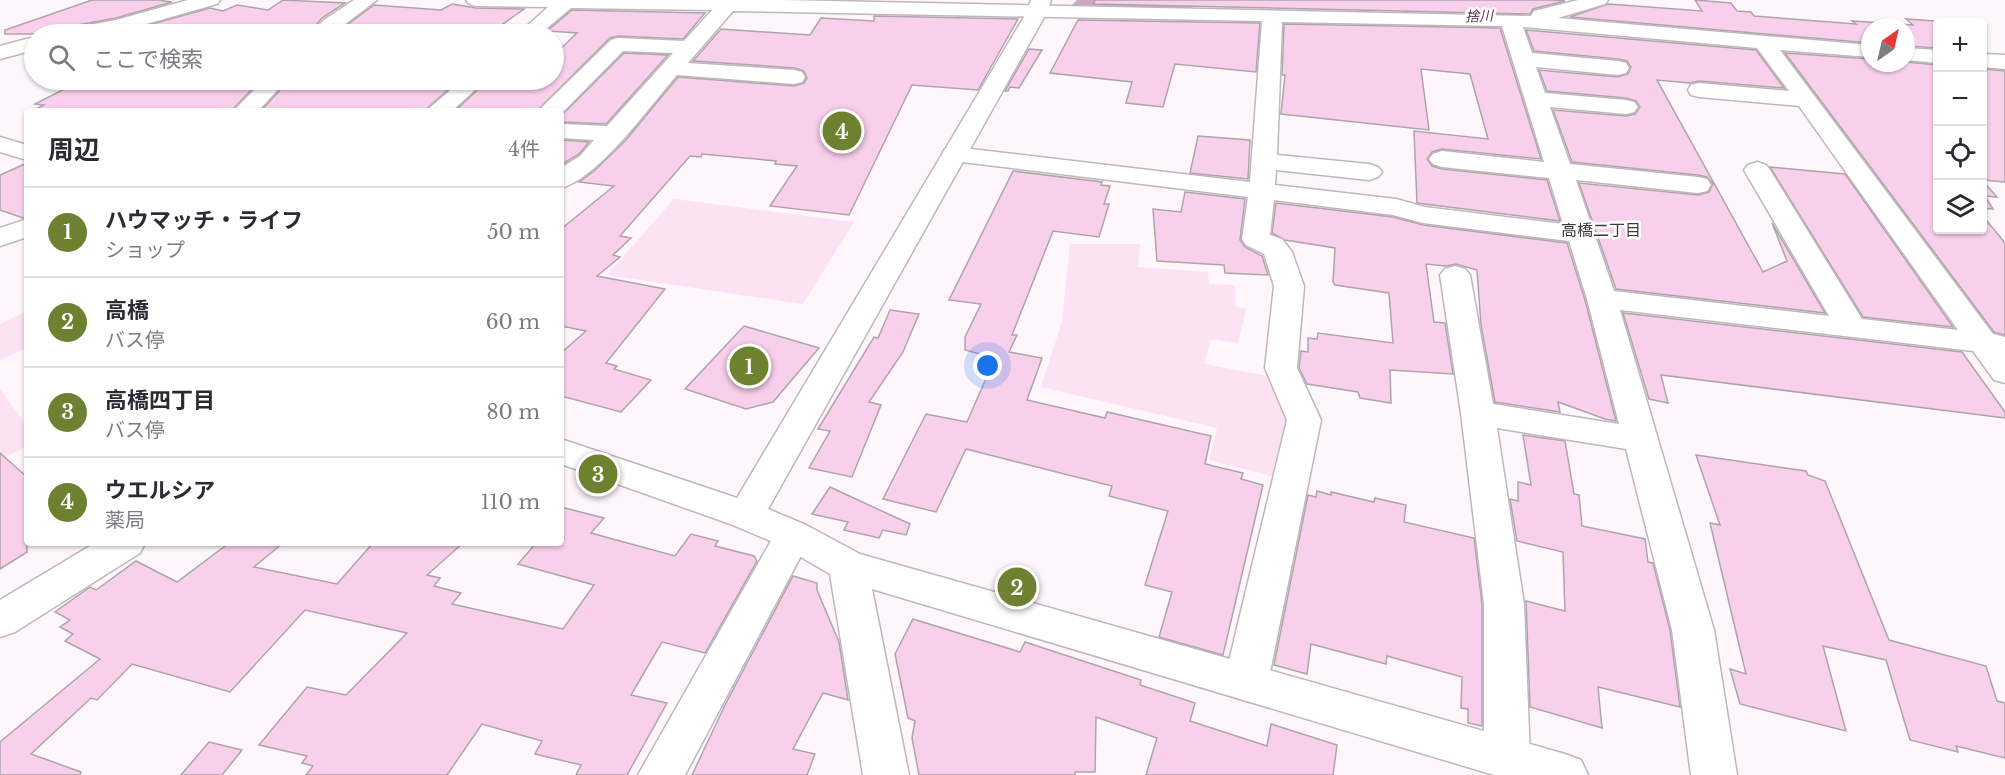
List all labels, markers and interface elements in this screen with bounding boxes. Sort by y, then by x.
water label: 捨川 [1465,6,1495,25]
north arrow [1861,18,1915,72]
map controls [1933,18,1987,234]
button: + [1933,18,1987,72]
search box [24,24,564,90]
icon: search [45,41,78,74]
text: ここで検索 [93,46,203,73]
button: − [1933,72,1987,126]
pin: 4 [822,108,862,154]
button: locate [1933,126,1987,180]
text: 周辺 [48,134,100,166]
text: 4件 [508,137,540,161]
button: layers [1933,180,1987,234]
text: ハウマッチ・ライフ [105,207,303,234]
text: 1 [63,220,72,244]
text: 50 m [487,220,540,244]
district label: 高橋二丁目 [1561,220,1641,240]
text: ショップ [105,238,185,262]
text: 高橋 [105,297,149,324]
text: 2 [61,310,74,334]
text: 60 m [486,310,540,334]
text: バス停 [105,328,165,352]
pin: 1 [730,344,768,388]
your location [973,351,1002,380]
text: 高橋四丁目 [105,387,215,414]
text: 3 [61,400,74,424]
text: 80 m [486,400,540,424]
text: バス停 [105,418,165,442]
pin: 3 [578,452,618,496]
text: ウエルシア [105,477,215,504]
text: 4 [61,490,74,514]
text: 110 m [481,490,540,514]
text: 薬局 [105,508,145,532]
pin: 2 [998,564,1036,610]

